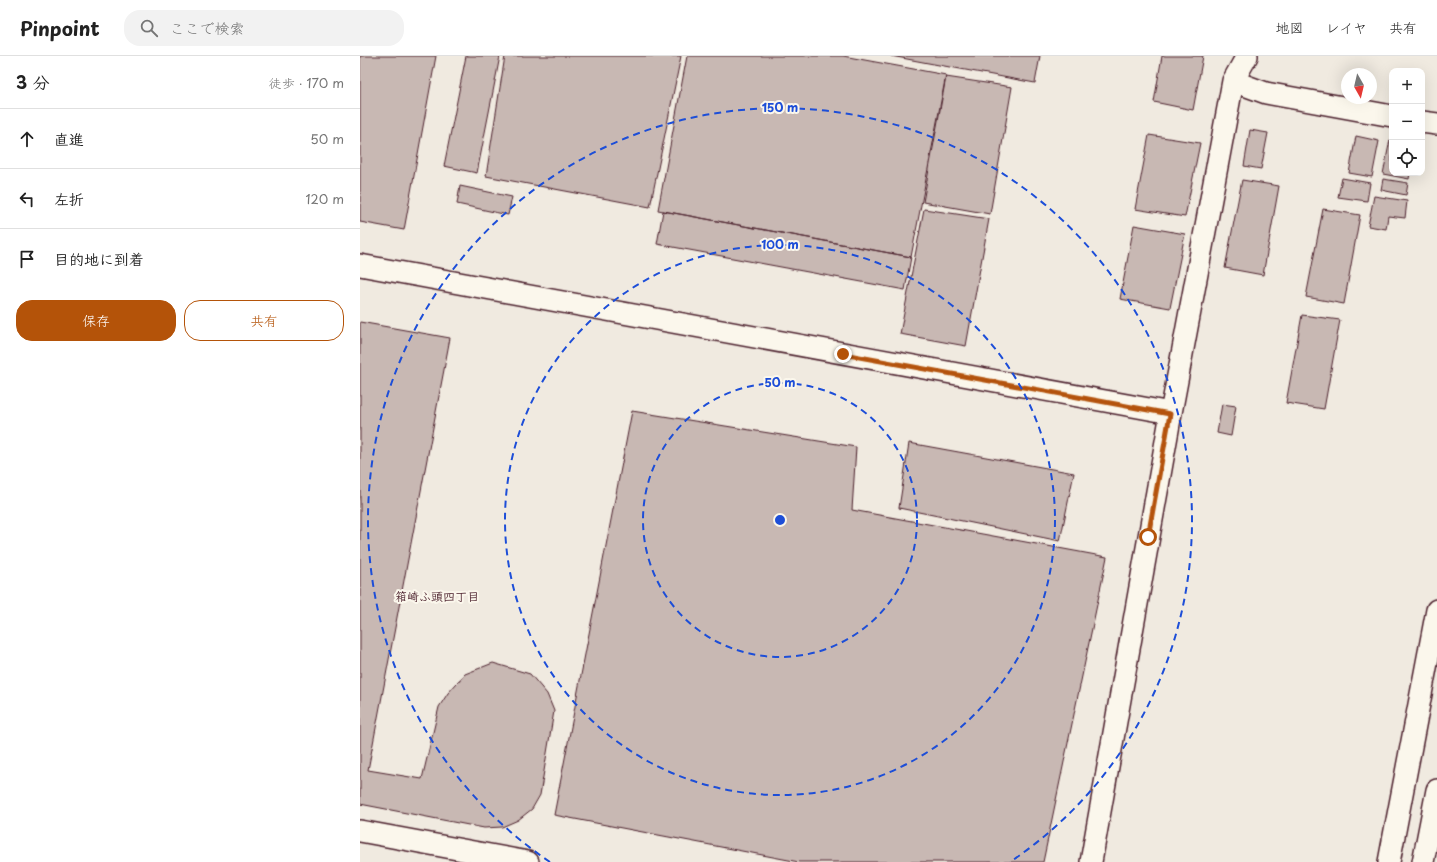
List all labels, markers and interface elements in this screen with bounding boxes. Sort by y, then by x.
search box [124,10,404,46]
text: Pinpoint [20,14,100,42]
text: ここで検索 [170,16,245,39]
icon: search [138,17,160,39]
text: 地図 [1276,17,1304,38]
text: レイヤ [1326,17,1367,38]
text: 共有 [1389,17,1417,38]
north arrow [1341,68,1377,104]
map controls [1389,68,1425,176]
button: + [1389,68,1425,104]
text: 3 分 [16,69,50,95]
text: 徒歩 · 170 m [269,73,344,92]
text: 150 m [762,98,798,116]
button: − [1389,104,1425,140]
text: 直進 [54,127,84,150]
icon: ahead [16,128,38,150]
text: 50 m [310,129,344,148]
button: locate [1389,140,1425,176]
text: 左折 [54,187,84,210]
icon: left [16,188,38,210]
text: 120 m [305,189,344,208]
text: 100 m [761,235,799,253]
text: 目的地に到着 [54,247,144,270]
icon: arrive [16,248,38,270]
button: 保存 [16,300,176,341]
button: 共有 [184,300,344,341]
route end [834,345,852,363]
text: 50 m [764,373,796,391]
centre of rings [773,513,787,527]
route start [1139,528,1157,546]
district label: 箱崎ふ頭四丁目 [395,587,479,605]

